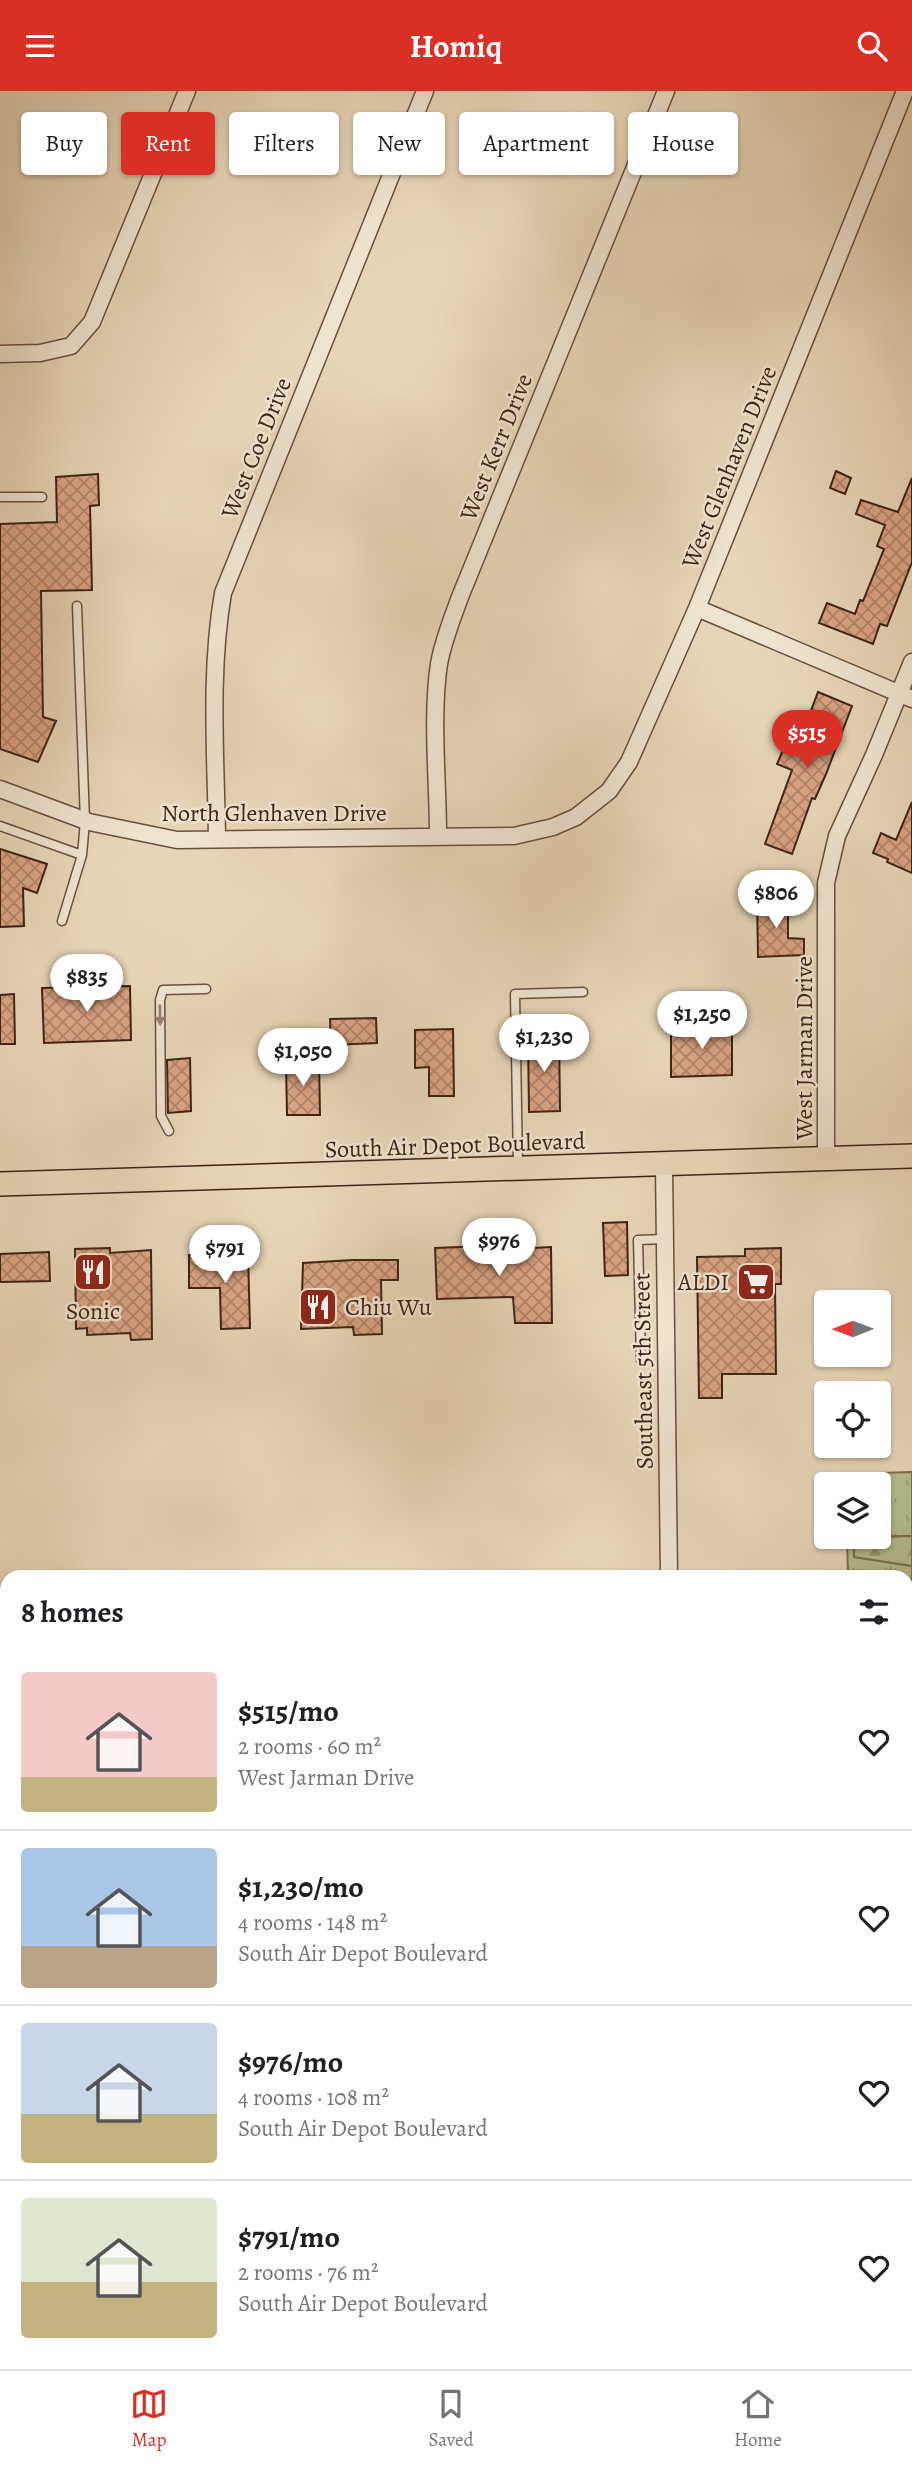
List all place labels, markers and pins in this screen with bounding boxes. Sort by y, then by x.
pin: $515 [766,711,848,770]
pin: $806 [735,871,817,930]
pin: $835 [46,955,128,1014]
pin: $1,250 [645,991,759,1051]
pin: $1,230 [487,1014,601,1074]
pin: $1,050 [246,1028,360,1088]
pin: $976 [458,1219,540,1278]
pin: $791 [184,1225,266,1285]
restaurant icon: Sonic [72,1251,114,1293]
supermarket icon: ALDI [735,1261,777,1303]
place label: ALDI [677,1266,729,1298]
restaurant icon: Chiu Wu [297,1286,339,1328]
place label: Chiu Wu [345,1291,432,1323]
place label: Sonic [66,1295,120,1327]

